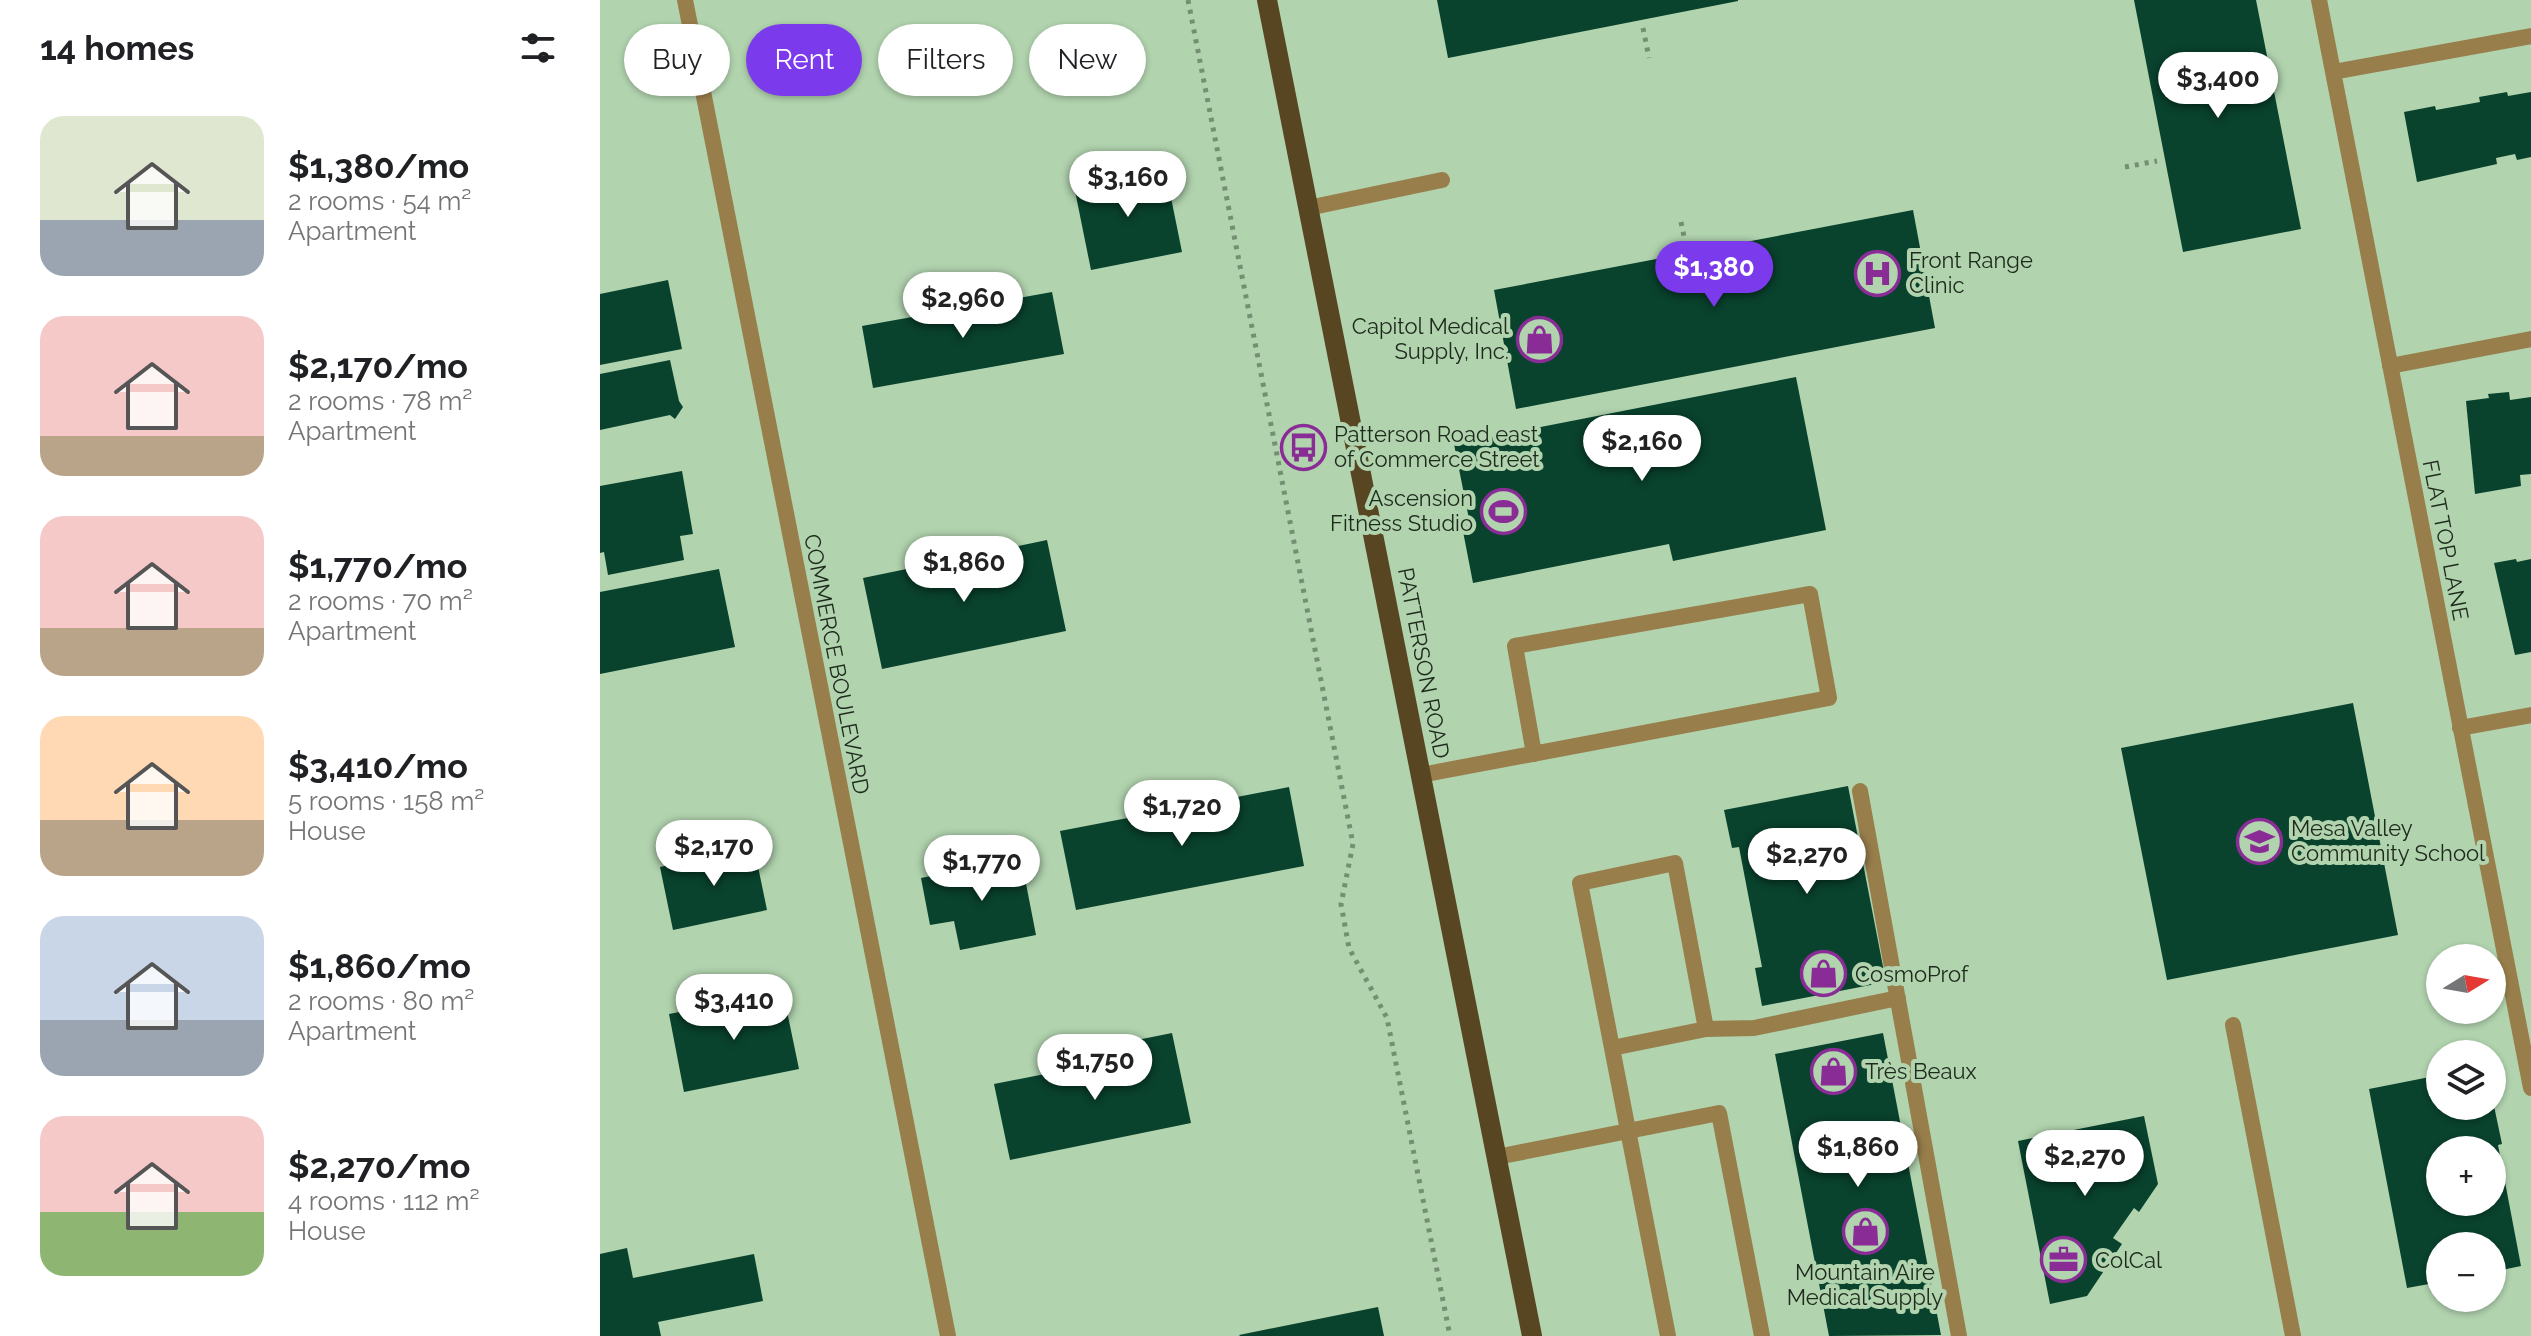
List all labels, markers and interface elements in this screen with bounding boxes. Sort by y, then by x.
chip: Buy [624,24,730,96]
chip: Rent [746,24,862,96]
chip: Filters [878,24,1013,96]
chip: New [1029,24,1146,96]
icon: filters [516,26,560,70]
text: 14 homes [40,28,194,68]
pin: $3,400 [2153,52,2283,120]
text: $3,400 [2176,63,2260,93]
text: $1,380/mo [288,146,469,186]
icon: home [104,148,200,244]
pin: $3,160 [1063,151,1193,219]
text: $3,160 [1087,162,1169,192]
text: 2 rooms · 54 m² [288,186,471,216]
text: Apartment [288,216,417,246]
pin: $1,380 [1649,241,1779,309]
place label: Front Range Clinic [1909,247,2033,298]
hospital icon: Front Range Clinic [1854,249,1902,297]
text: $1,380 [1673,252,1755,282]
pin: $2,960 [898,272,1028,340]
text: $2,960 [921,283,1005,313]
place label: Capitol Medical Supply, Inc. [1352,313,1509,364]
shop icon: Capitol Medical Supply, Inc. [1516,315,1564,363]
text: $2,170/mo [288,346,468,386]
icon: home [104,348,200,444]
text: 2 rooms · 78 m² [288,386,472,416]
pin: $2,160 [1577,415,1707,483]
text: Apartment [288,416,417,446]
place label: Patterson Road east of Commerce Street [1334,421,1540,472]
bus stop icon: Patterson Road east of Commerce Street [1279,423,1327,471]
text: $2,160 [1601,426,1683,456]
street label: FLAT TOP LANE [2418,457,2474,623]
place label: Ascension Fitness Studio [1330,485,1473,536]
sports icon: Ascension Fitness Studio [1480,487,1528,535]
street label: COMMERCE BOULEVARD [799,532,875,796]
pin: $1,860 [899,536,1029,604]
text: $1,770/mo [288,546,467,586]
text: $1,860 [923,547,1005,577]
icon: home [104,548,200,644]
street label: PATTERSON ROAD [1393,565,1455,761]
text: 2 rooms · 70 m² [288,586,473,616]
text: Apartment [288,616,417,646]
text: $3,410/mo [288,746,468,786]
icon: home [104,748,200,844]
pin: $1,720 [1117,780,1247,848]
text: 5 rooms · 158 m² [288,786,484,816]
text: $1,720 [1142,791,1222,821]
place label: Mesa Valley Community School [2291,815,2485,866]
text: House [288,816,366,846]
school or university icon: Mesa Valley Community School [2236,817,2284,865]
pin: $2,170 [649,820,779,888]
pin: $2,270 [1742,828,1872,896]
text: $2,170 [674,831,754,861]
pin: $1,770 [917,835,1047,903]
text: $2,270 [1766,839,1848,869]
text: $1,770 [942,846,1022,876]
north arrow [2426,944,2506,1024]
map controls [2426,944,2506,1312]
text: $1,860/mo [288,946,471,986]
icon: home [104,948,200,1044]
shop icon: CosmoProf [1800,950,1848,998]
place label: CosmoProf [1855,961,1969,987]
pin: $3,410 [669,974,799,1042]
text: $3,410 [694,985,774,1015]
text: 2 rooms · 80 m² [288,986,474,1016]
text: Apartment [288,1016,417,1046]
pin: $1,750 [1030,1034,1160,1102]
button: layers [2426,1040,2506,1120]
text: $1,750 [1055,1045,1135,1075]
shop icon: Très Beaux [1810,1047,1858,1095]
place label: Très Beaux [1865,1058,1977,1084]
pin: $1,860 [1793,1121,1923,1189]
pin: $2,270 [2020,1130,2150,1198]
text: $1,860 [1817,1132,1899,1162]
button: + [2426,1136,2506,1216]
text: $2,270 [2044,1141,2126,1171]
text: $2,270/mo [288,1146,470,1186]
icon: home [104,1148,200,1244]
text: 4 rooms · 112 m² [288,1186,480,1216]
shop icon: Mountain Aire Medical Supply [1841,1207,1889,1255]
text: House [288,1216,366,1246]
button: − [2426,1232,2506,1312]
office icon: ColCal [2040,1236,2088,1284]
place label: ColCal [2095,1247,2162,1273]
place label: Mountain Aire Medical Supply [1787,1259,1943,1310]

